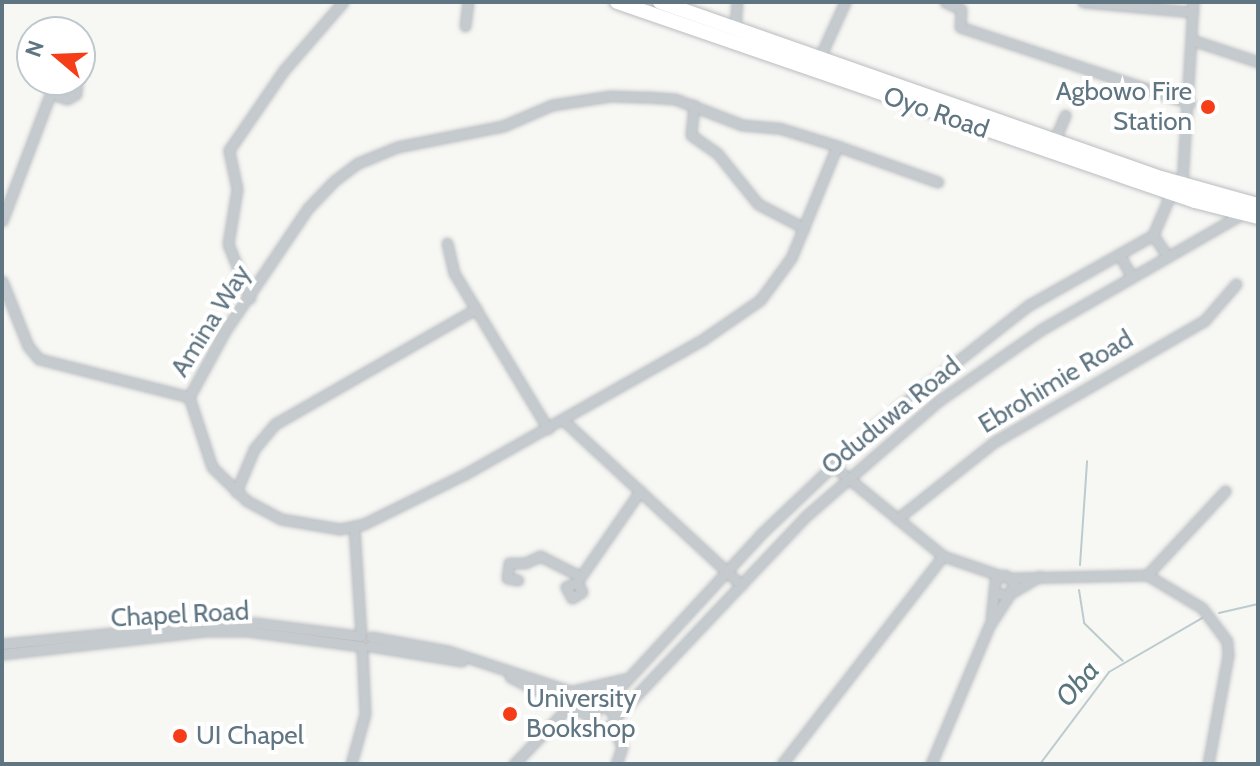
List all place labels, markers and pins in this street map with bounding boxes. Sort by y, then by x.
place label: Agbowo Fire Station [1056,76,1192,138]
marker: Agbowo Fire Station [1199,98,1217,116]
place label: University Bookshop [526,683,637,744]
marker: University Bookshop [501,705,519,723]
place label: UI Chapel [196,720,304,752]
marker: UI Chapel [171,727,189,745]

